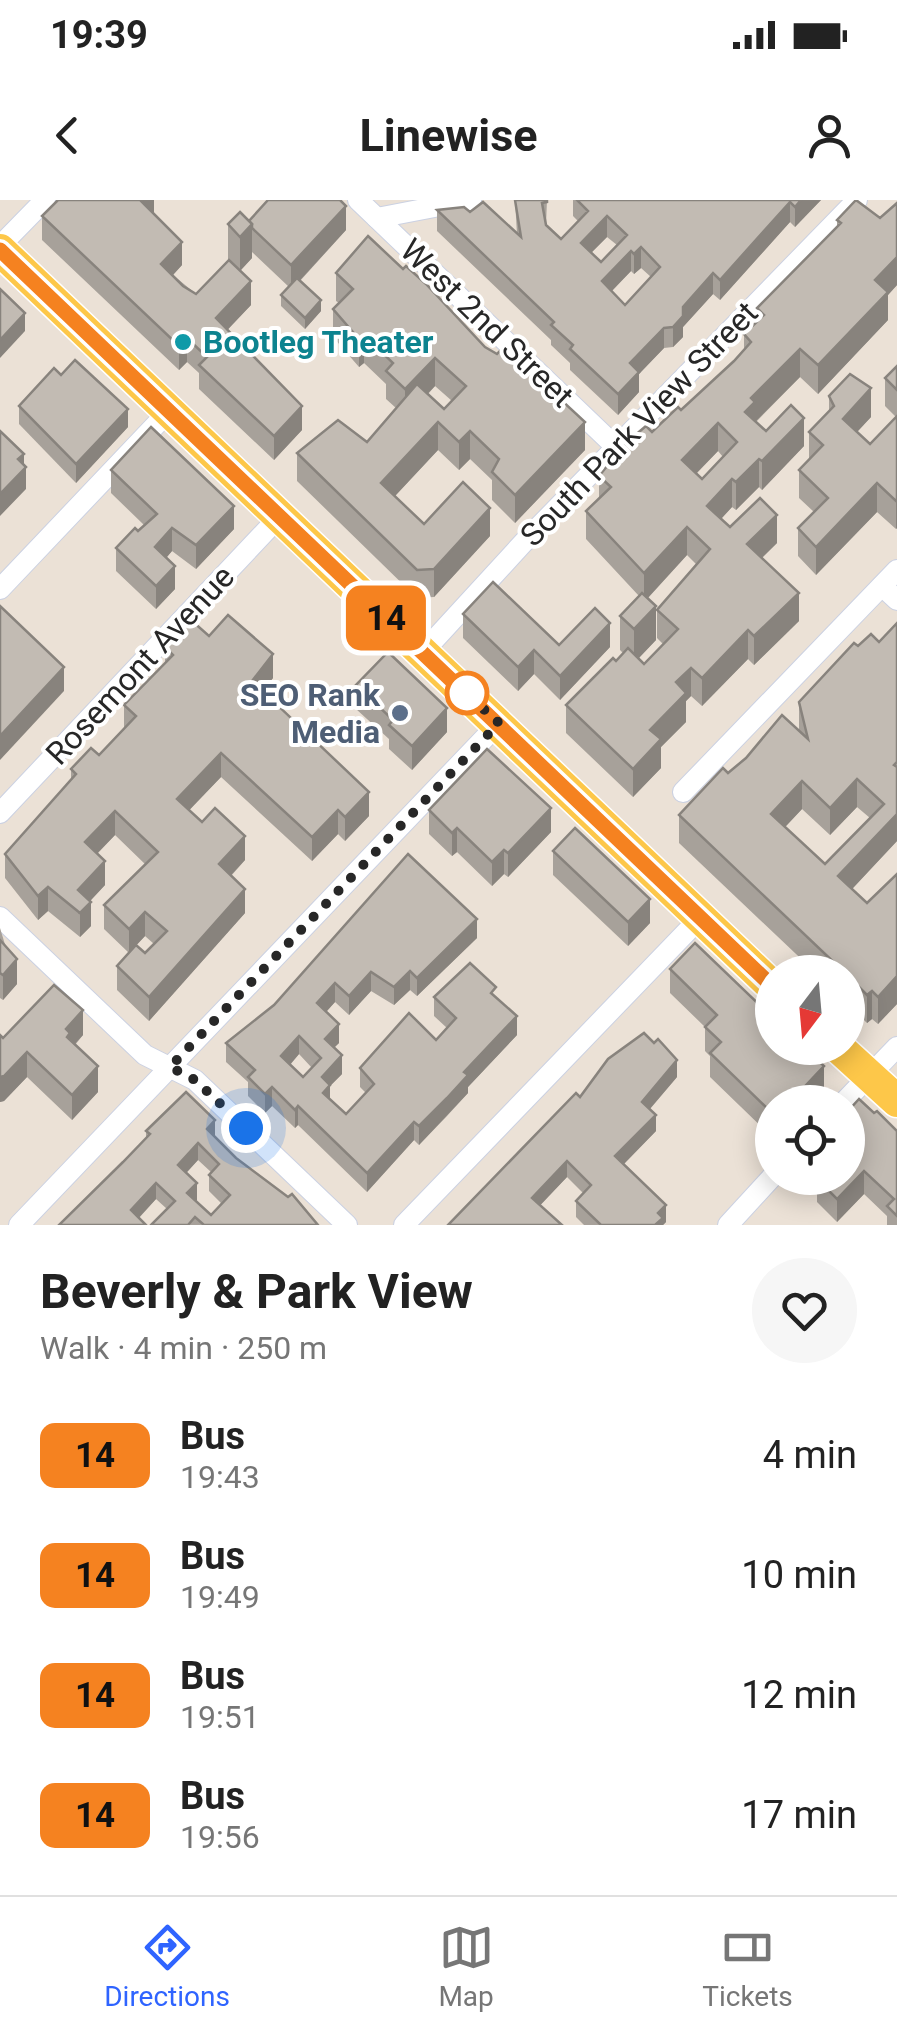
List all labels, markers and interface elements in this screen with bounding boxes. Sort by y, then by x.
text: 19:39 [50,13,148,57]
icon: back [40,108,95,163]
icon: person [802,108,857,163]
text: Linewise [359,109,538,162]
street label: West 2nd Street [393,231,581,415]
street label: South Park View Street [512,294,766,554]
place label: Bootleg Theater [203,323,434,361]
marker: Bootleg Theater [172,331,194,353]
street label: Rosemont Avenue [38,558,242,772]
line badge: 14 [341,586,431,650]
text: 14 [366,598,406,639]
unlabelled marker [446,672,488,714]
place label: SEO Rank Media [240,676,381,751]
marker: SEO Rank Media [389,702,411,724]
north arrow [755,955,865,1065]
map controls [755,955,865,1195]
button: locate [755,1085,865,1195]
your location [221,1103,271,1153]
button: heart [752,1258,857,1363]
text: Beverly & Park View [40,1263,473,1320]
text: Walk · 4 min · 250 m [40,1329,327,1367]
text: Bus [180,1414,245,1458]
text: 4 min [763,1433,857,1477]
text: 14 [75,1435,115,1476]
text: 19:43 [180,1458,260,1496]
text: Bus [180,1534,245,1578]
text: 10 min [741,1553,857,1597]
text: 14 [75,1555,115,1596]
text: 19:49 [180,1578,260,1616]
text: Bus [180,1654,245,1698]
text: 12 min [741,1673,857,1717]
text: 14 [75,1675,115,1716]
text: 19:51 [180,1698,260,1736]
text: Bus [180,1774,245,1818]
text: 17 min [741,1793,857,1837]
text: 14 [75,1795,115,1836]
text: 19:56 [180,1818,260,1856]
tab: Directions [104,1920,230,2013]
tab: Map [438,1920,494,2013]
tab: Tickets [702,1920,793,2013]

